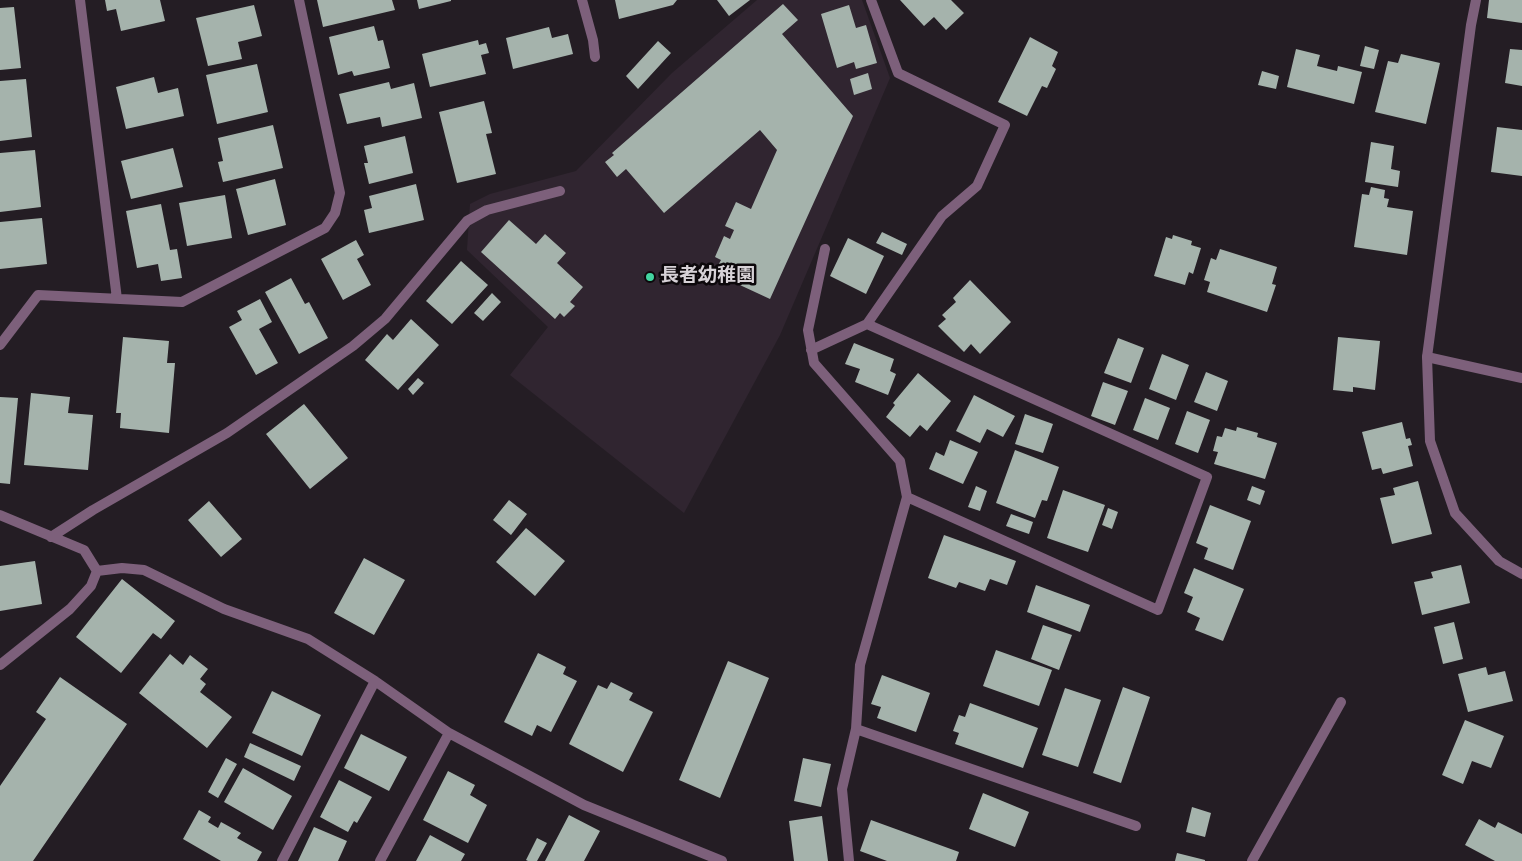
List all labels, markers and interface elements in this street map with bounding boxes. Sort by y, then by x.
place label: 長者幼稚園 [660,266,755,288]
marker: 長者幼稚園 [644,271,656,283]

